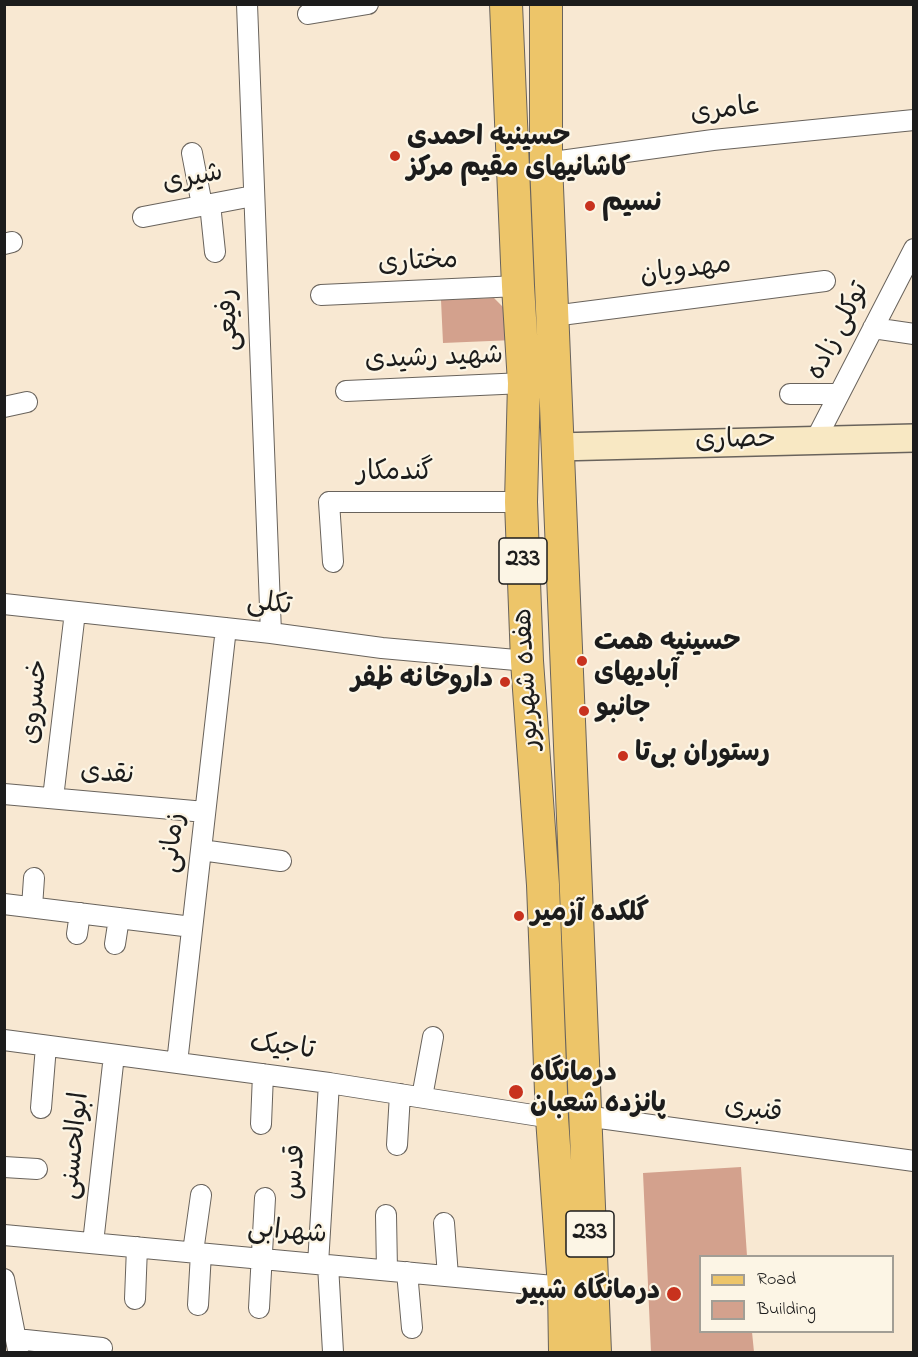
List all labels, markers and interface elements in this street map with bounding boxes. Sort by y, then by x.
street label: عامری [689,92,763,132]
place label: حسینیه احمدی کاشانیهای مقیم مرکز [407,124,630,187]
marker: حسینیه احمدی کاشانیهای مقیم مرکز [388,149,402,163]
street label: شیری [160,158,226,202]
place label: نسیم [602,190,661,222]
marker: نسیم [583,199,597,213]
street label: مختاری [377,246,459,282]
street label: مهدویان [638,250,734,294]
street label: توکلی زاده [802,278,878,386]
street label: رفیعی [213,288,249,352]
street label: شهید رشیدی [364,341,504,379]
street label: حصاری [695,425,775,459]
street label: گندمکار [357,459,433,491]
road number: 233 [499,538,547,584]
street label: تکلی [245,587,293,625]
street label: هفده شهریور [509,607,549,751]
place label: حسینیه همت آبادیهای [594,629,741,692]
marker: حسینیه همت آبادیهای [575,654,589,668]
street label: خسروی [16,658,58,746]
place label: داروخانه ظفر [351,666,493,698]
marker: داروخانه ظفر [498,675,512,689]
place label: جانبو [596,695,651,727]
marker: جانبو [577,704,591,718]
place label: رستوران بی‌تا [635,740,770,772]
marker: رستوران بی‌تا [616,749,630,763]
street label: نقدی [79,758,135,794]
street label: زمانی [156,811,194,875]
place label: گلكده آزمير [531,900,649,932]
marker: گلكده آزمير [512,909,526,923]
street label: تاجیک [247,1029,317,1069]
place label: درمانگاه پانزده شعبان [530,1060,666,1123]
marker: درمانگاه پانزده شعبان [507,1083,525,1101]
street label: ابوالحسنی [55,1091,99,1201]
street label: قنبری [722,1092,784,1132]
street label: قدس [279,1143,315,1201]
road number: 233 [566,1211,614,1257]
street label: شهرابی [246,1214,328,1254]
legend [699,1255,894,1333]
text: Road [757,1267,796,1293]
place label: درمانگاه شبیر [518,1278,660,1310]
marker: درمانگاه شبیر [665,1285,683,1303]
text: Building [757,1297,816,1323]

